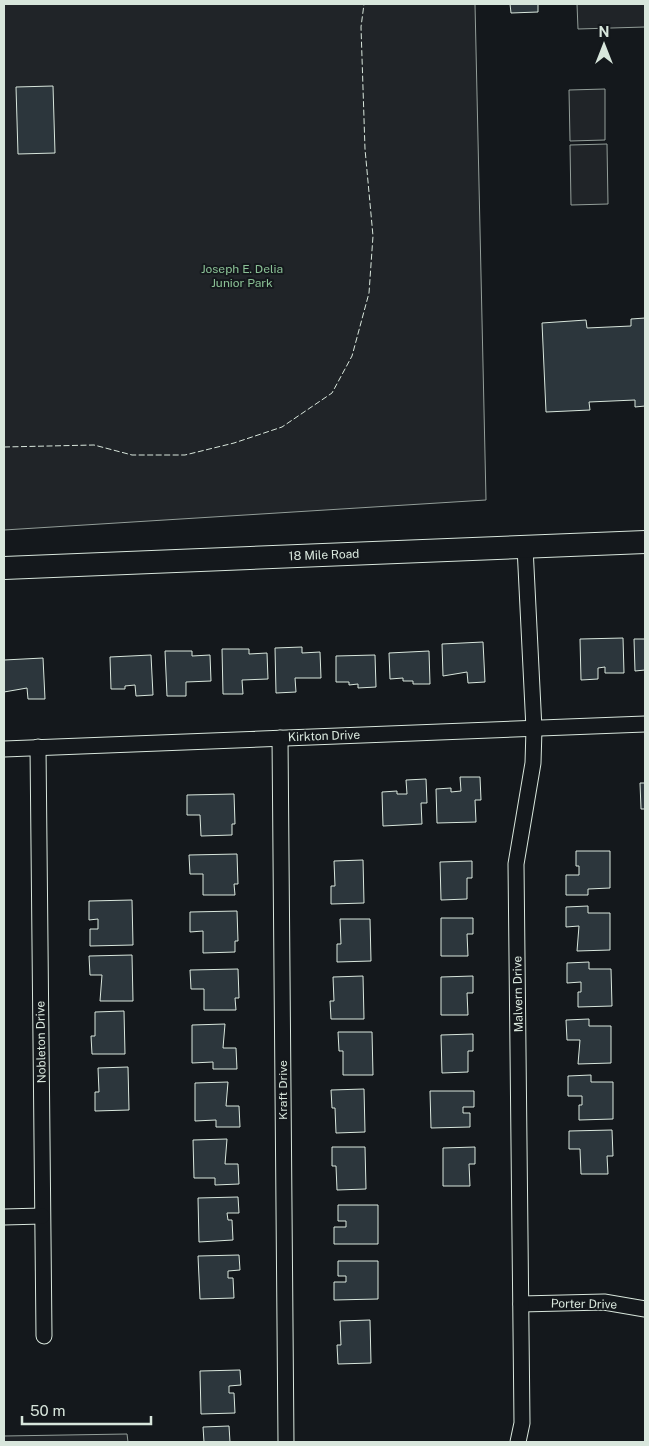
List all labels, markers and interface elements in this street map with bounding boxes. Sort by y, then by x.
north arrow [579,20,629,70]
text: N [599,24,609,40]
park label: Joseph E. Delia Junior Park [201,262,283,290]
street label: 18 Mile Road [288,547,360,563]
street label: Kirkton Drive [288,728,361,744]
street label: Malvern Drive [510,955,526,1032]
street label: Nobleton Drive [33,1000,49,1083]
street label: Kraft Drive [276,1060,290,1120]
street label: Porter Drive [551,1296,618,1312]
scale bar [22,1394,151,1426]
text: 50 m [30,1402,65,1419]

